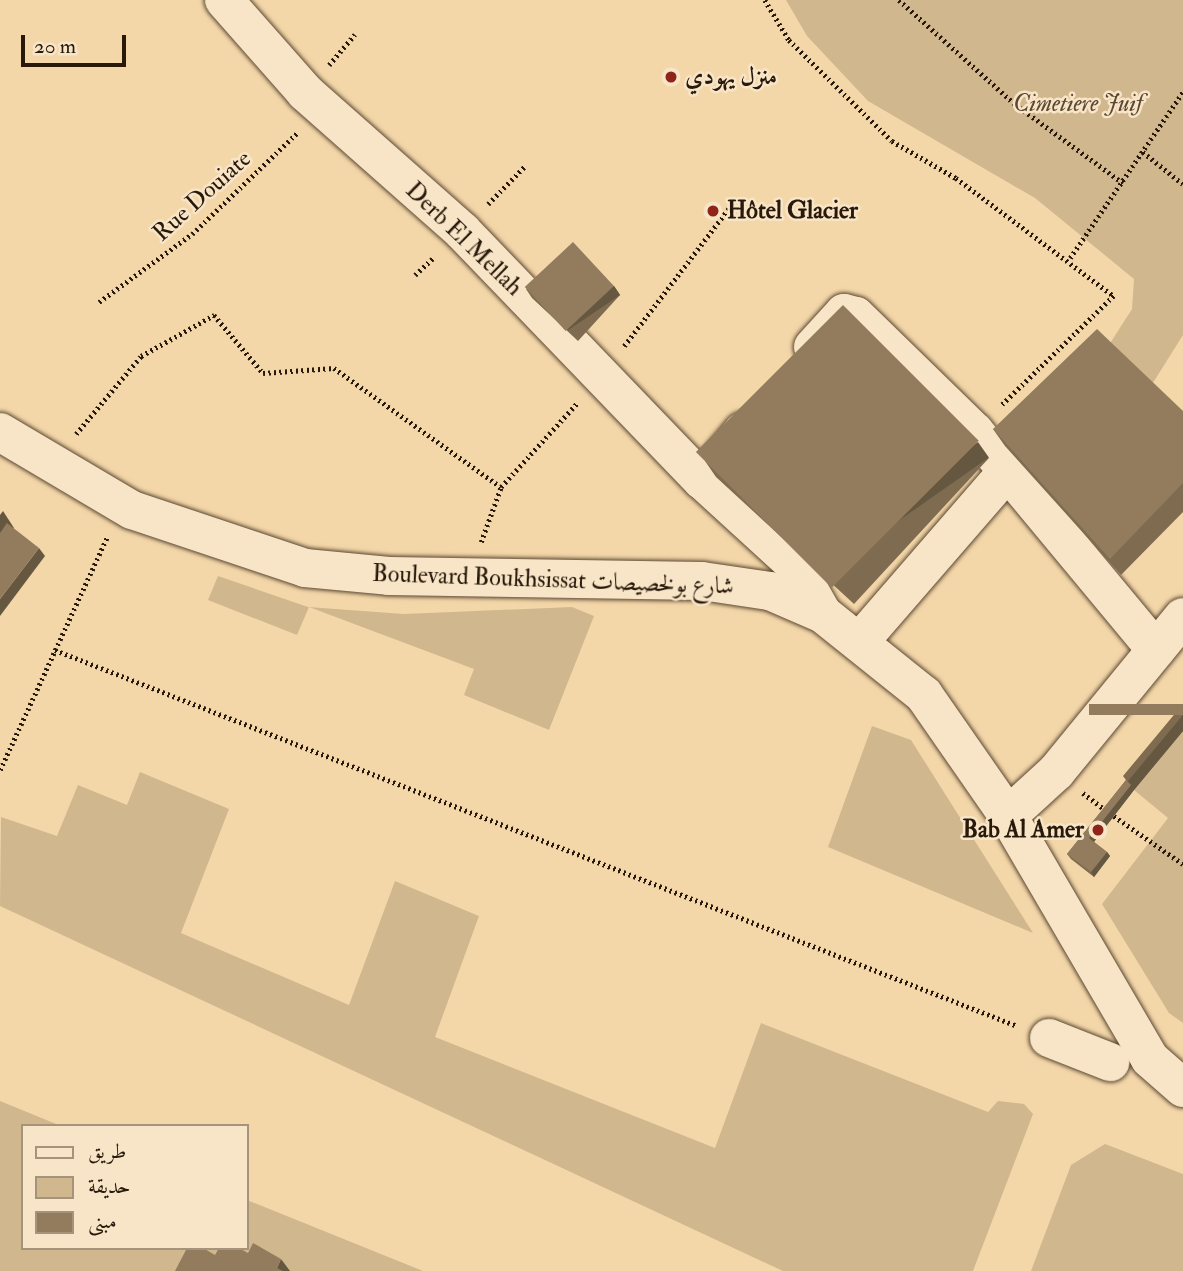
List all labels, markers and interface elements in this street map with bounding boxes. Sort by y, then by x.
scale bar [24,21,130,65]
text: 20 m [34,33,76,60]
place label: منزل يهودي [685,63,777,91]
marker: منزل يهودي [663,69,679,85]
park label: Cimetiere Juif [1013,90,1143,118]
street label: Rue Douiate [147,144,257,248]
street label: Derb El Mellah [400,176,528,302]
place label: Hôtel Glacier [727,197,858,225]
marker: Hôtel Glacier [705,203,721,219]
street label: Boulevard Boukhsissat شارع بولخصيصات [372,559,734,601]
place label: Bab Al Amer [962,816,1084,844]
marker: Bab Al Amer [1090,822,1106,838]
legend [21,1124,248,1250]
text: طريق [88,1138,126,1165]
text: حديقة [88,1173,131,1200]
text: مبنى [88,1208,117,1235]

